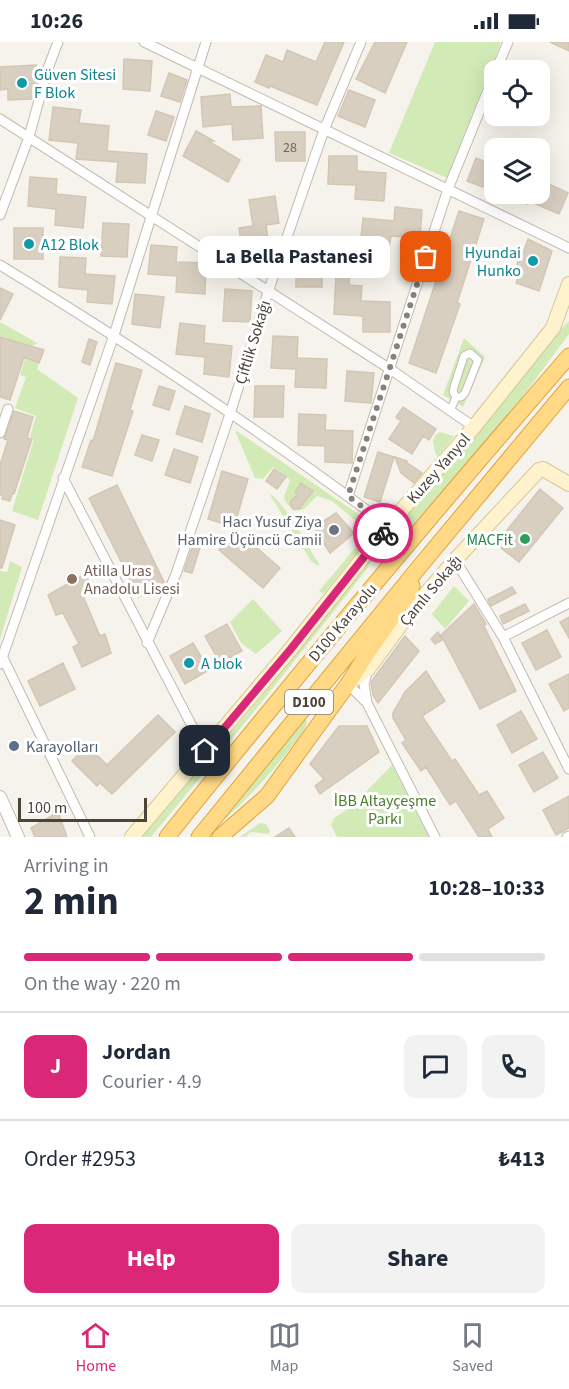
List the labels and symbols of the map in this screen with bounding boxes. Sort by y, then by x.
place label: Güven Sitesi F Blok [34,64,116,104]
marker: Güven Sitesi F Blok [15,76,29,90]
house number: 28 [283,138,297,158]
pin [400,231,451,282]
place label: A12 Blok [41,234,99,256]
callout: La Bella Pastanesi [198,236,390,278]
marker: A12 Blok [22,237,36,251]
place label: Hyundai Hunko [465,242,521,282]
marker: Hyundai Hunko [526,254,540,268]
street label: Çiftlik Sokağı [230,298,276,387]
street label: Kuzey Yanyol [402,429,475,509]
courier [353,503,413,563]
place label: Hacı Yusuf Ziya Hamire Üçüncü Camii [177,511,322,551]
marker: Hacı Yusuf Ziya Hamire Üçüncü Camii [327,523,341,537]
place label: MACFit [466,529,514,551]
marker: MACFit [518,532,532,546]
street label: Çamlı Sokağı [394,550,467,631]
place label: Atilla Uras Anadolu Lisesi [84,560,180,600]
marker: Atilla Uras Anadolu Lisesi [65,572,79,586]
street label: D100 Karayolu [303,579,382,667]
place label: A blok [201,653,242,675]
marker: A blok [182,656,196,670]
road number: D100 [285,690,333,714]
pin [179,725,230,776]
place label: Karayolları [26,736,98,758]
marker: Karayolları [7,739,21,753]
park label: İBB Altayçeşme Parkı [334,790,436,830]
scale bar [18,795,147,822]

